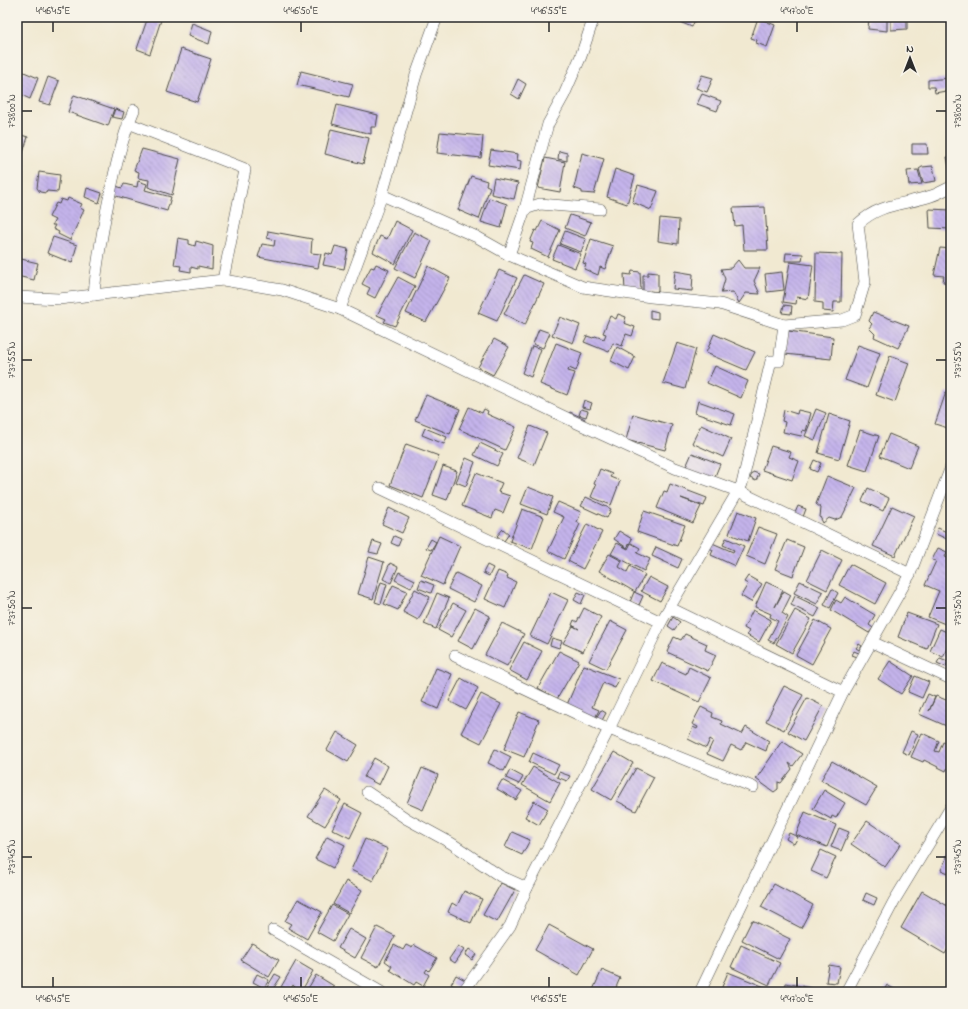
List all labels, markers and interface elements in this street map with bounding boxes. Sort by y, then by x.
text: 4°46'45"E [36,4,70,19]
text: 4°46'50"E [284,4,318,19]
text: 4°46'55"E [531,4,567,19]
text: 4°47'00"E [780,4,814,19]
north arrow [890,38,930,78]
text: N [906,41,914,57]
text: 7°38'00"N [5,94,20,128]
text: 7°38'00"N [951,94,966,128]
text: 7°37'55"N [5,341,20,378]
text: 7°37'55"N [951,341,966,378]
text: 7°37'50"N [5,590,20,626]
text: 7°37'50"N [951,590,966,626]
text: 7°37'45"N [5,839,20,875]
text: 7°37'45"N [951,839,966,875]
text: 4°46'45"E [36,992,70,1007]
text: 4°46'50"E [284,992,318,1007]
text: 4°46'55"E [531,992,567,1007]
text: 4°47'00"E [780,992,814,1007]

